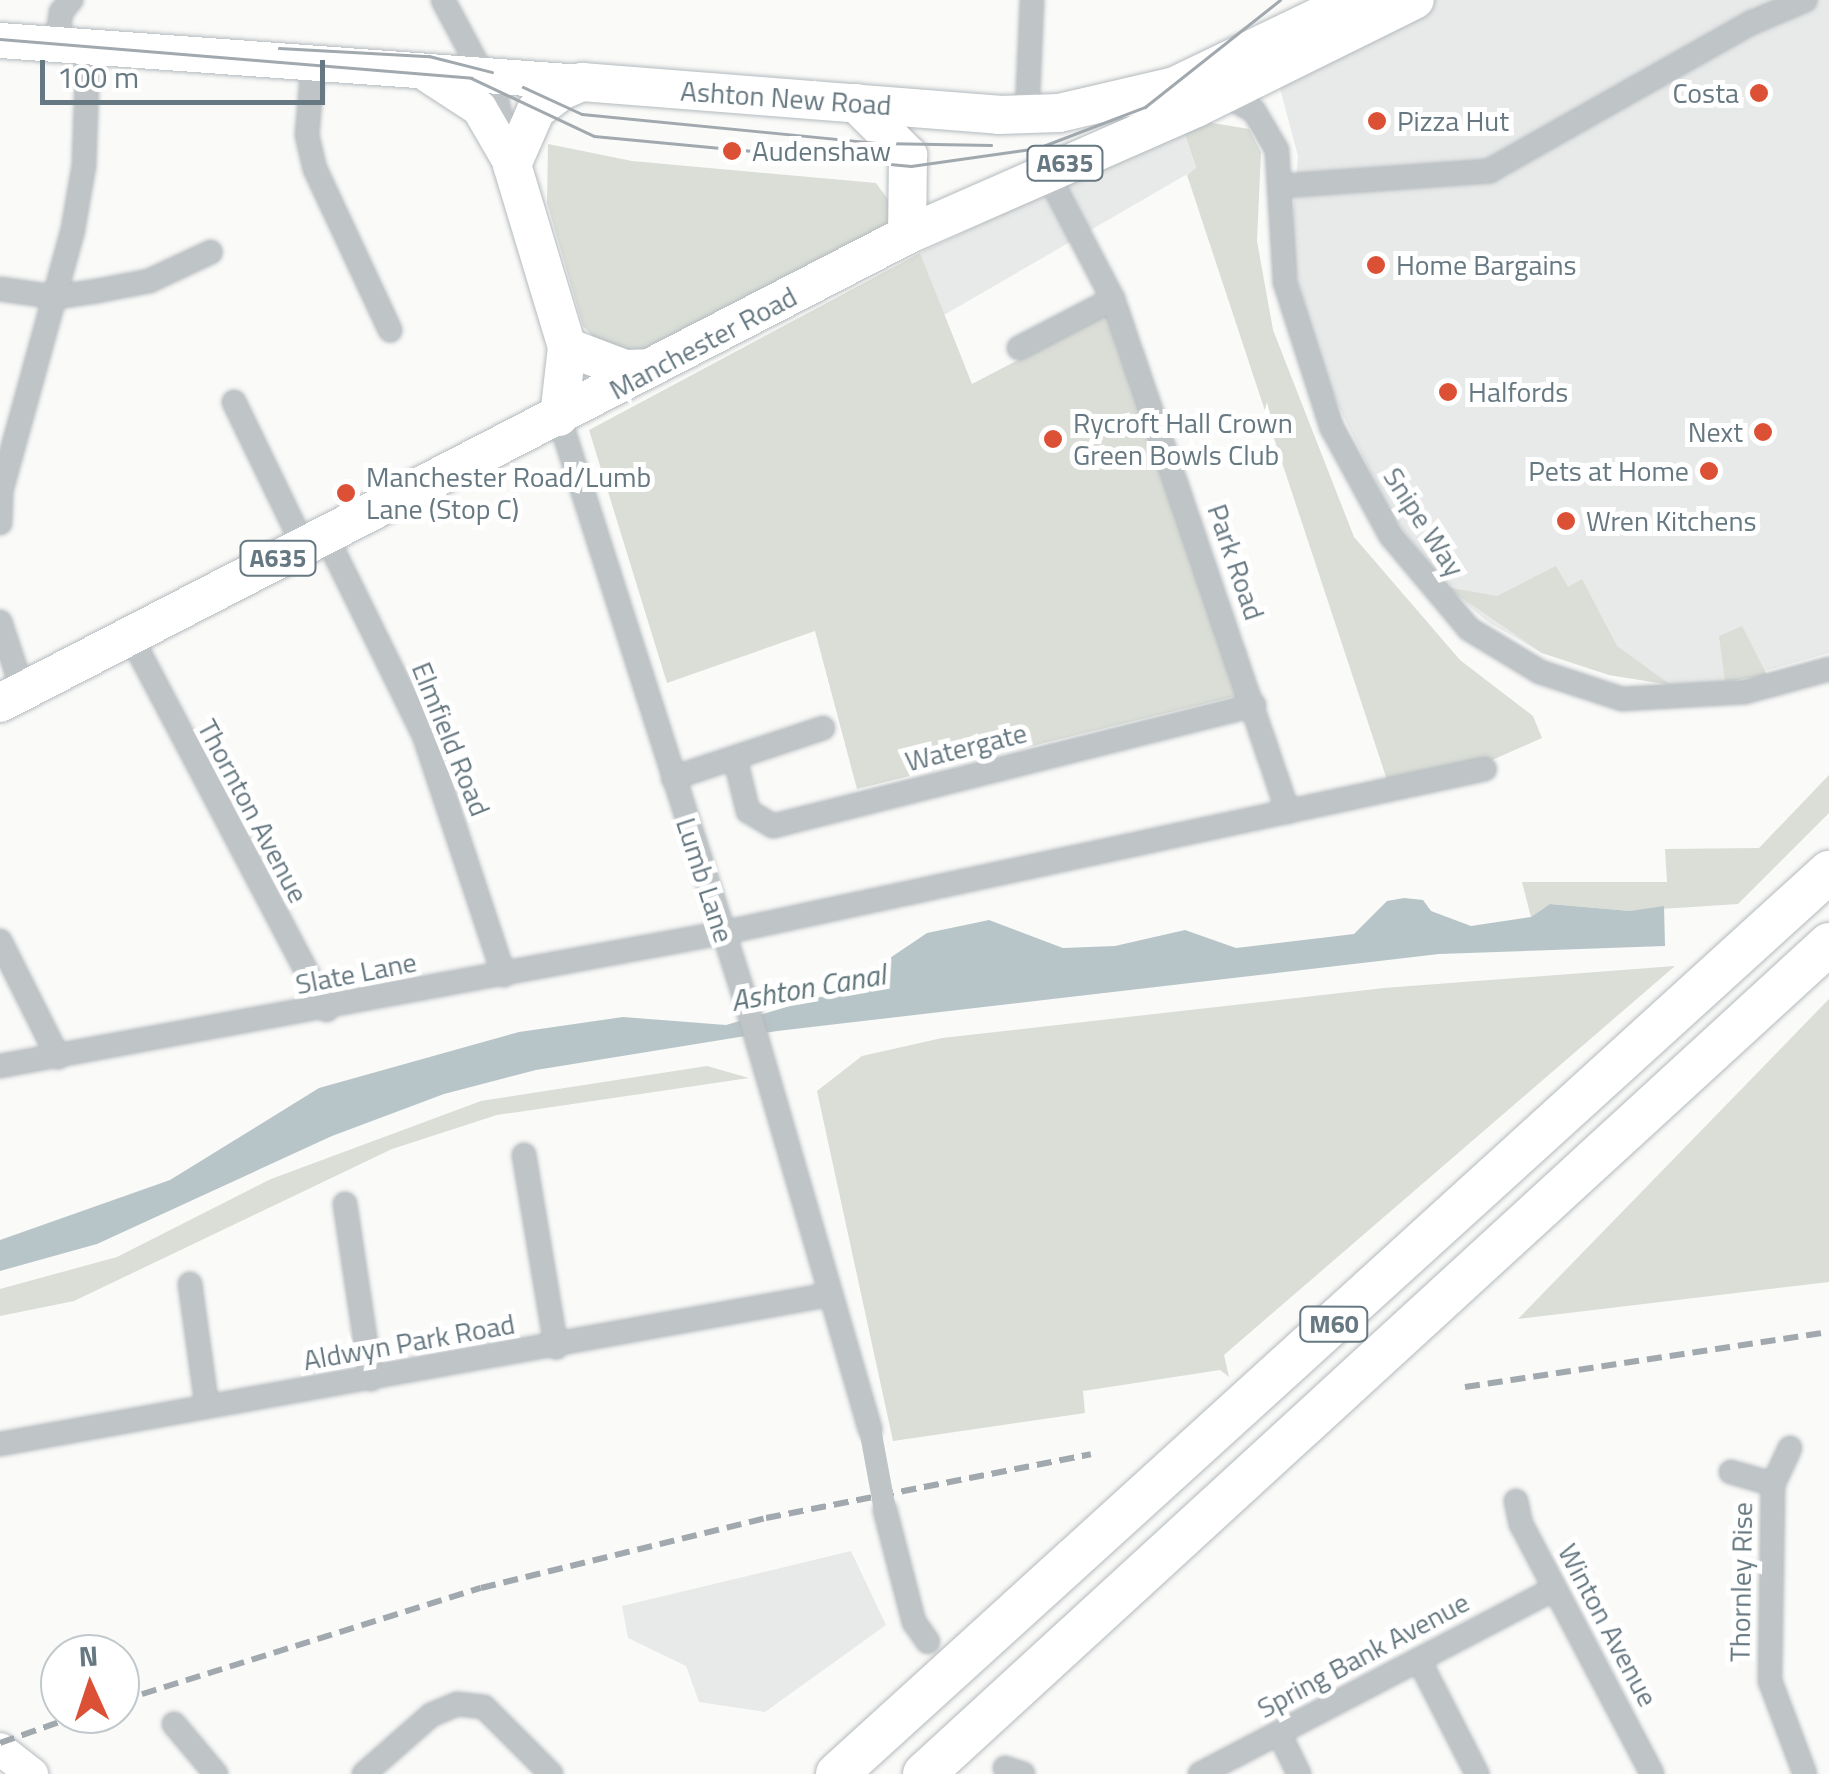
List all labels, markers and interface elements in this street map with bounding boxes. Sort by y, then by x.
scale bar [45,40,330,102]
text: 100 m [57,54,139,100]
street label: Ashton New Road [679,74,893,122]
place label: Costa [1672,76,1739,110]
marker: Costa [1748,82,1770,104]
place label: Pizza Hut [1397,104,1509,138]
marker: Pizza Hut [1366,110,1388,132]
place label: Audenshaw [752,134,891,168]
marker: Audenshaw [721,140,743,162]
road number: A635 [1025,143,1105,183]
place label: Home Bargains [1396,248,1577,282]
marker: Home Bargains [1365,254,1387,276]
street label: Manchester Road [604,279,802,407]
place label: Halfords [1468,375,1568,409]
marker: Halfords [1437,381,1459,403]
place label: Rycroft Hall Crown Green Bowls Club [1073,406,1293,472]
place label: Next [1688,415,1743,449]
marker: Next [1752,421,1774,443]
marker: Rycroft Hall Crown Green Bowls Club [1042,428,1064,450]
place label: Pets at Home [1528,454,1689,488]
place label: Manchester Road/Lumb Lane (Stop C) [366,460,651,526]
marker: Pets at Home [1698,460,1720,482]
street label: Snipe Way [1376,461,1472,583]
marker: Manchester Road/Lumb Lane (Stop C) [335,482,357,504]
street label: Park Road [1201,500,1271,624]
place label: Wren Kitchens [1586,504,1756,538]
marker: Wren Kitchens [1555,510,1577,532]
road number: A635 [238,538,318,578]
street label: Elmfield Road [405,657,497,821]
street label: Thornton Avenue [191,714,315,908]
street label: Watergate [902,716,1030,778]
street label: Lumb Lane [669,813,741,947]
street label: Slate Lane [293,945,419,1001]
water label: Ashton Canal [728,956,888,1018]
road number: M60 [1299,1304,1369,1344]
street label: Aldwyn Park Road [301,1307,517,1377]
street label: Thornley Rise [1723,1502,1759,1662]
street label: Winton Avenue [1551,1538,1665,1712]
street label: Spring Bank Avenue [1251,1585,1475,1725]
north arrow [40,1634,140,1734]
text: N [78,1634,99,1678]

